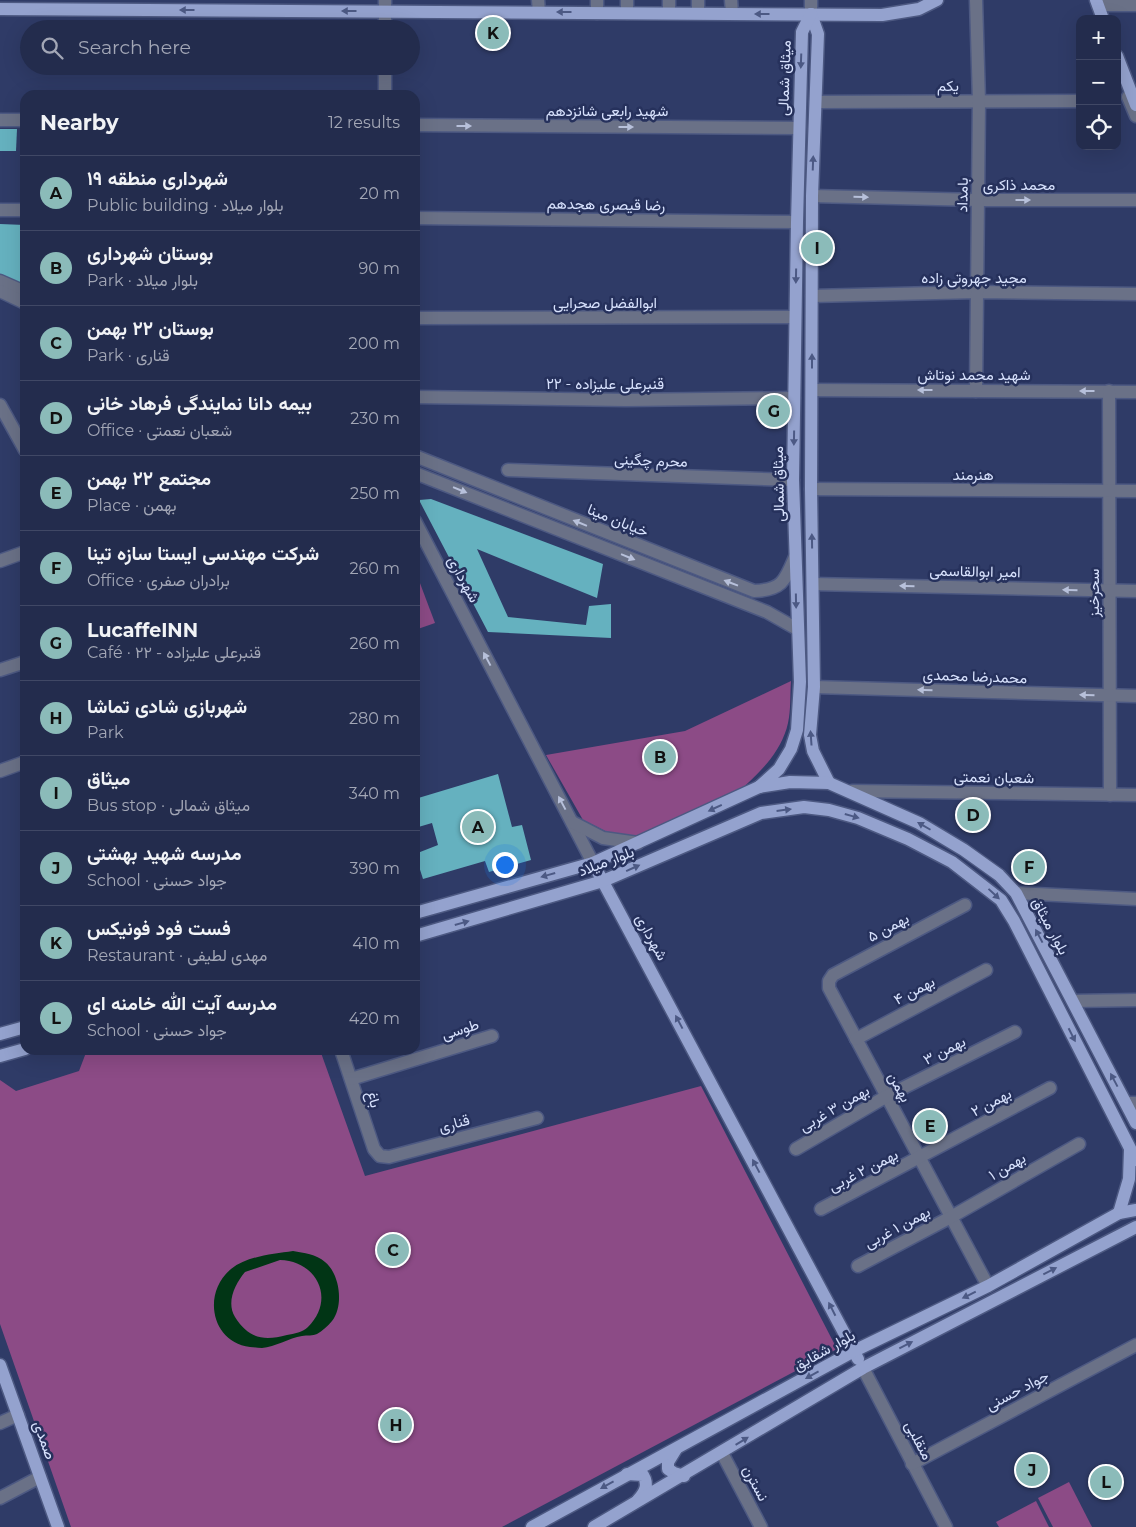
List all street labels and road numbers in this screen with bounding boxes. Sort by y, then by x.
street label: میثاق شمالی [773,40,796,116]
street label: یکم [937,76,959,96]
street label: شهید رابعی شانزدهم [546,101,669,121]
street label: محمد ذاکری [983,175,1055,195]
street label: بامداد [952,177,972,213]
street label: رضا قیصری هجدهم [547,193,665,216]
street label: مجید جهروتی زاده [921,268,1027,288]
street label: ابوالفضل صحرایی [553,293,657,313]
street label: شهید محمد نوتاش [918,365,1031,385]
street label: قنبرعلی علیزاده - ۲۲ [546,374,664,394]
street label: میثاق شمالی [768,446,789,522]
street label: محرم چگینی [614,449,688,472]
street label: هنرمند [952,465,994,484]
street label: خیابان مینا [585,499,651,541]
street label: شهرداری [443,552,484,606]
street label: امیر ابوالقاسمی [929,561,1021,582]
street label: سحرخیز [1084,569,1103,618]
street label: محمدرضا محمدی [922,665,1028,688]
street label: شعبان نعمتی [954,767,1034,788]
street label: بلوار میلاد [575,842,637,880]
street label: بلوار میثاق [1028,894,1074,958]
street label: بهمن ۵ [864,908,912,947]
street label: شهرداری [631,910,672,964]
street label: بهمن ۴ [890,971,938,1010]
street label: طوسی [439,1014,481,1045]
street label: بهمن ۳ [920,1031,969,1070]
street label: بهمن [883,1069,916,1106]
street label: بهمن ۳ غربی [796,1080,873,1137]
street label: بهمن ۲ [968,1083,1015,1121]
street label: باغ [360,1088,386,1111]
street label: قناری [436,1110,472,1137]
street label: بهمن ۲ غربی [825,1144,902,1197]
street label: بهمن ۱ [985,1148,1029,1185]
street label: بهمن ۱ غربی [861,1202,934,1253]
street label: بلوار شقایق [790,1325,859,1376]
street label: جواد حسنی [982,1365,1052,1415]
street label: منقلبی [900,1417,937,1463]
street label: صمدی [28,1418,61,1462]
street label: نسترن [739,1462,773,1504]

